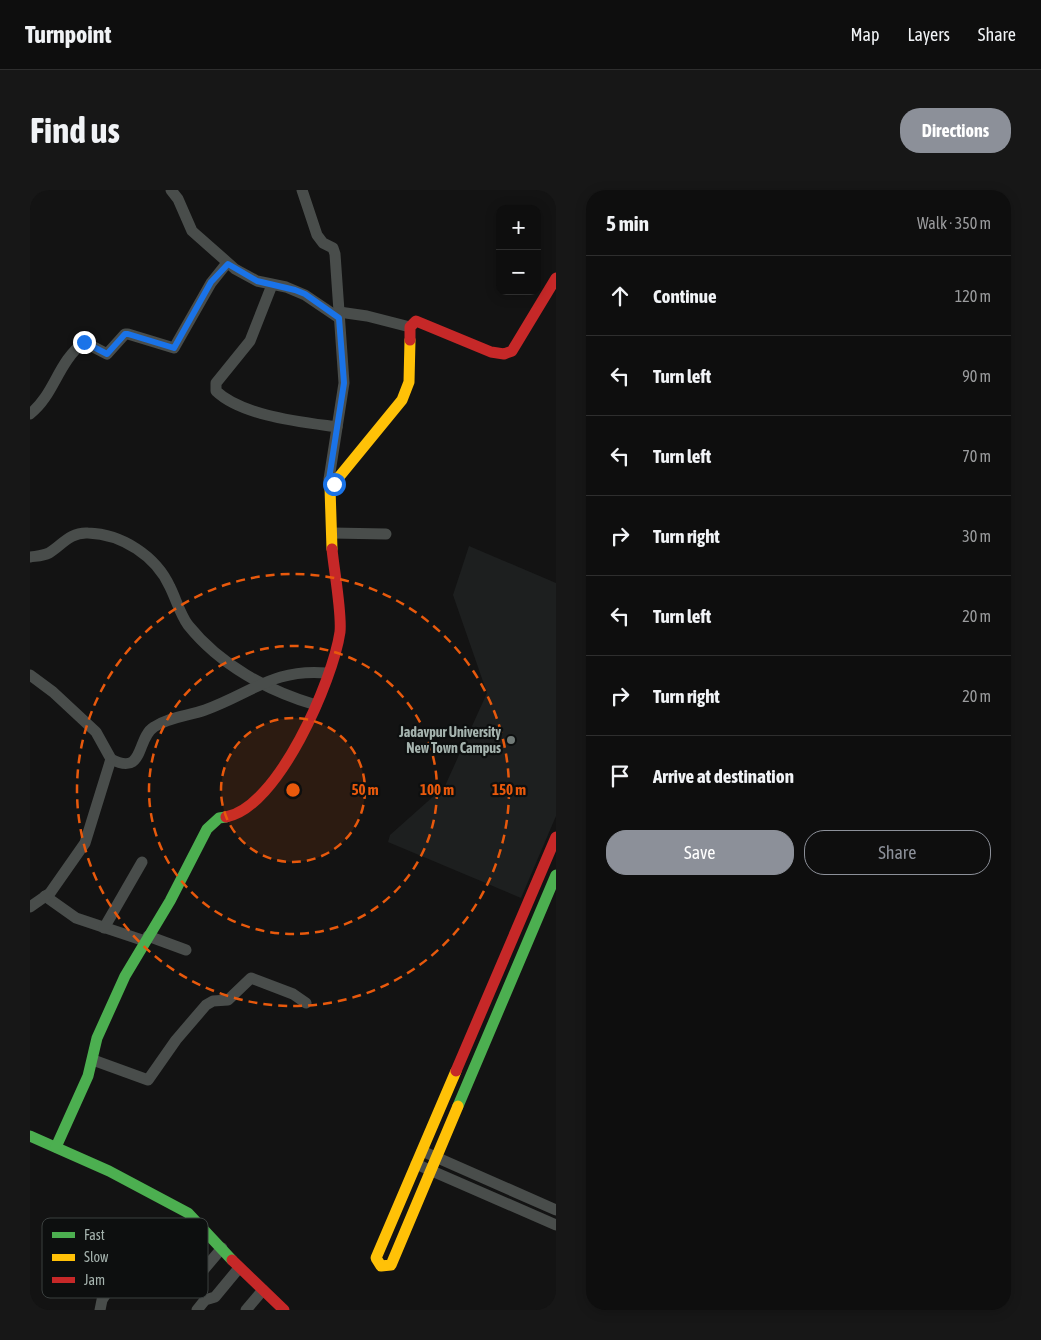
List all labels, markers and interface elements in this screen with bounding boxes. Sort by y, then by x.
text: Turnpoint [25,21,111,48]
text: Map [850,24,879,45]
text: Layers [907,24,950,45]
text: Share [978,24,1016,45]
button: Directions [900,108,1011,153]
text: Find us [30,110,120,150]
map controls [496,205,541,295]
button: + [496,205,541,250]
text: 5 min [606,211,649,235]
text: Walk · 350 m [917,214,991,232]
button: − [496,250,541,295]
icon: ahead [606,282,634,310]
text: Continue [653,285,717,307]
text: 120 m [955,287,991,305]
route end [73,331,96,354]
icon: left [606,362,634,390]
text: Turn left [653,365,711,387]
text: 90 m [962,367,991,385]
icon: left [606,442,634,470]
text: Turn left [653,445,711,467]
text: 70 m [962,447,991,465]
route start [323,473,346,496]
icon: right [606,522,634,550]
text: Turn right [653,525,720,547]
text: 30 m [962,527,991,545]
icon: left [606,602,634,630]
text: Turn left [653,605,711,627]
text: 20 m [962,607,991,625]
icon: right [606,682,634,710]
text: Turn right [653,685,720,707]
text: 20 m [962,687,991,705]
place label: Jadavpur University New Town Campus [398,724,501,756]
marker: Jadavpur University New Town Campus [505,734,517,746]
icon: arrive [606,762,634,790]
text: Arrive at destination [653,765,794,787]
centre of rings [284,781,302,799]
text: 50 m [352,781,379,798]
text: 100 m [420,781,454,798]
text: 150 m [492,781,526,798]
button: Save [606,830,794,875]
button: Share [804,830,991,875]
legend [42,1218,208,1298]
text: Fast [84,1227,105,1243]
text: Slow [84,1249,109,1265]
text: Jam [84,1272,105,1288]

